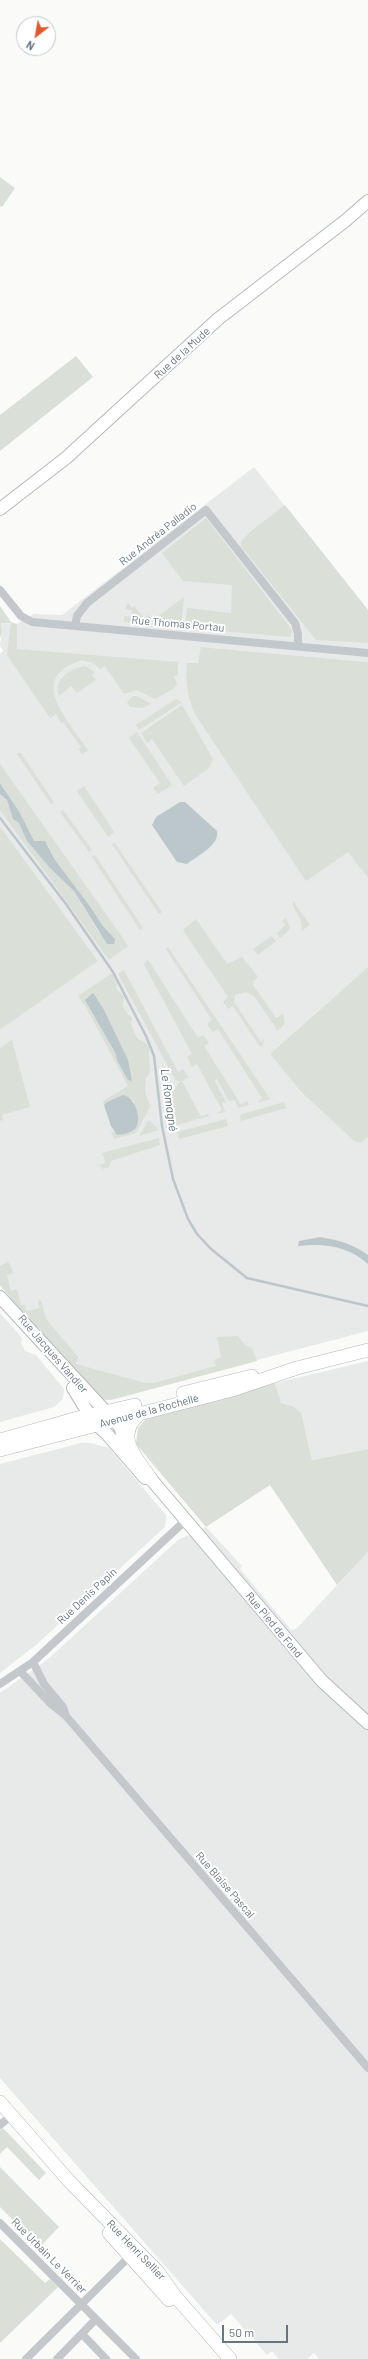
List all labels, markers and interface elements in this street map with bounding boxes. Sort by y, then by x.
north arrow [16,16,56,56]
text: N [24,38,37,53]
street label: Rue de la Mude [151,324,213,382]
street label: Rue Andréa Palladio [117,500,199,568]
street label: Rue Thomas Portau [131,613,225,635]
water label: Le Romagné [157,1068,181,1132]
street label: Rue Jacques Vandier [15,1312,91,1396]
street label: Avenue de la Rochelle [98,1391,200,1431]
street label: Rue Denis Papin [55,1565,119,1627]
street label: Rue Pied de Fond [243,1589,305,1661]
street label: Rue Blaise Pascal [193,1849,257,1921]
street label: Rue Urbain Le Verrier [9,2216,89,2296]
street label: Rue Henri Sellier [104,2217,168,2283]
scale bar [224,2317,290,2343]
text: 50 m [229,2325,254,2339]

